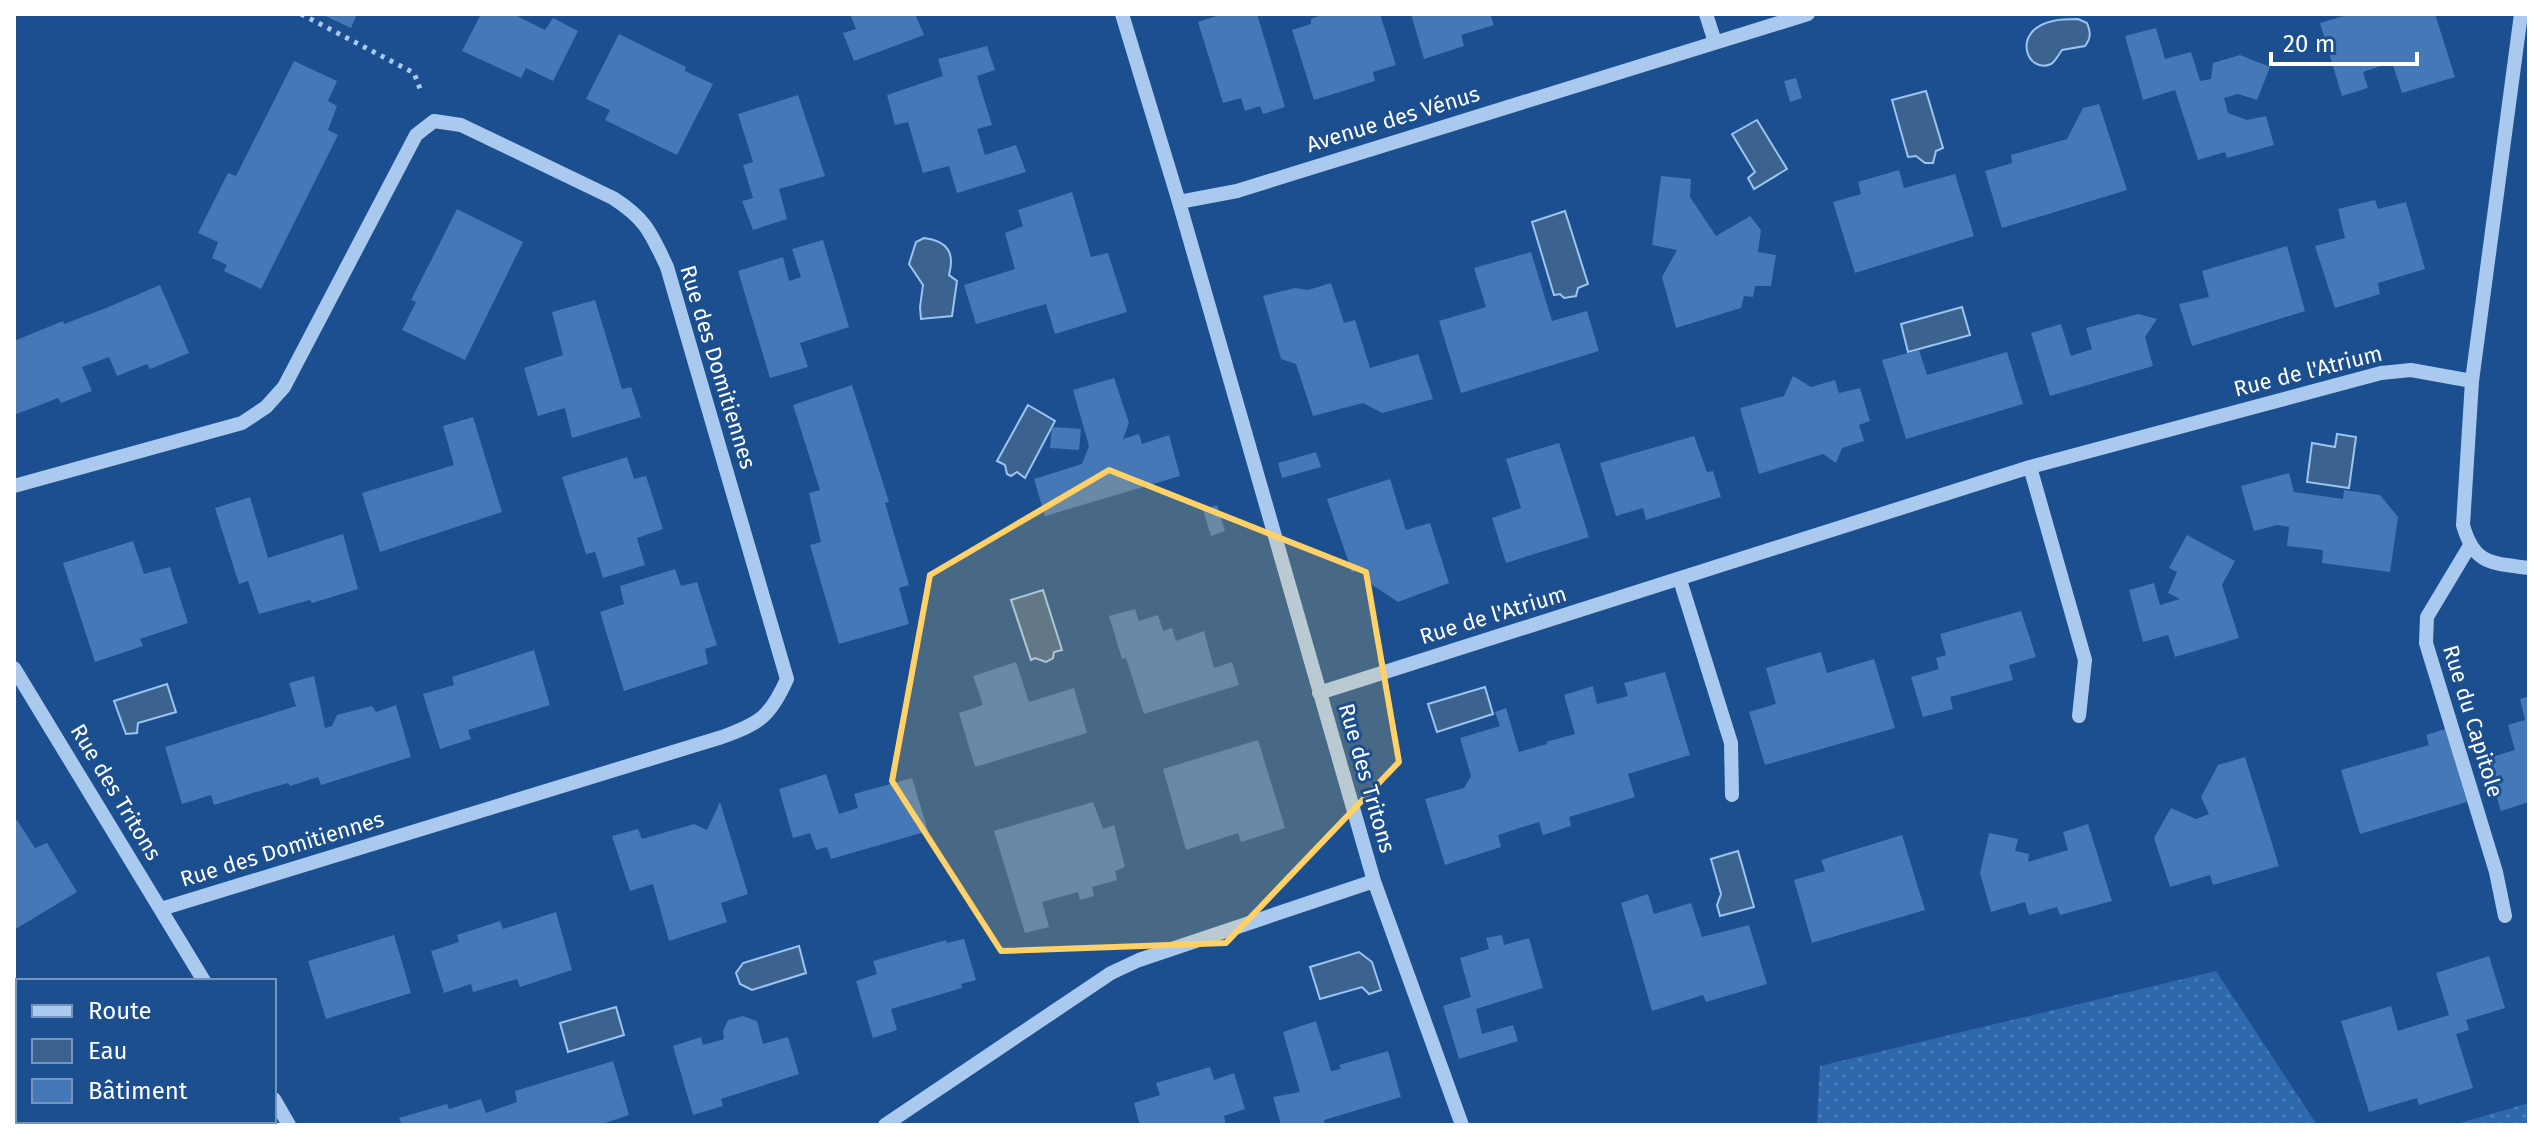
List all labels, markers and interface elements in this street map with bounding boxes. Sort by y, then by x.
scale bar [2271,16,2417,66]
text: 20 m [2283,30,2335,58]
street label: Avenue des Vénus [1303,80,1483,158]
street label: Rue des Domitiennes [674,262,762,472]
street label: Rue de l'Atrium [2231,340,2385,402]
street label: Rue de l'Atrium [1416,580,1570,650]
street label: Rue du Capitole [2437,642,2509,800]
street label: Rue des Tritons [1333,700,1401,856]
street label: Rue des Tritons [65,719,167,865]
street label: Rue des Domitiennes [177,805,387,893]
legend [16,979,276,1123]
text: Route [88,997,152,1025]
text: Eau [88,1037,128,1065]
text: Bâtiment [88,1077,188,1105]

